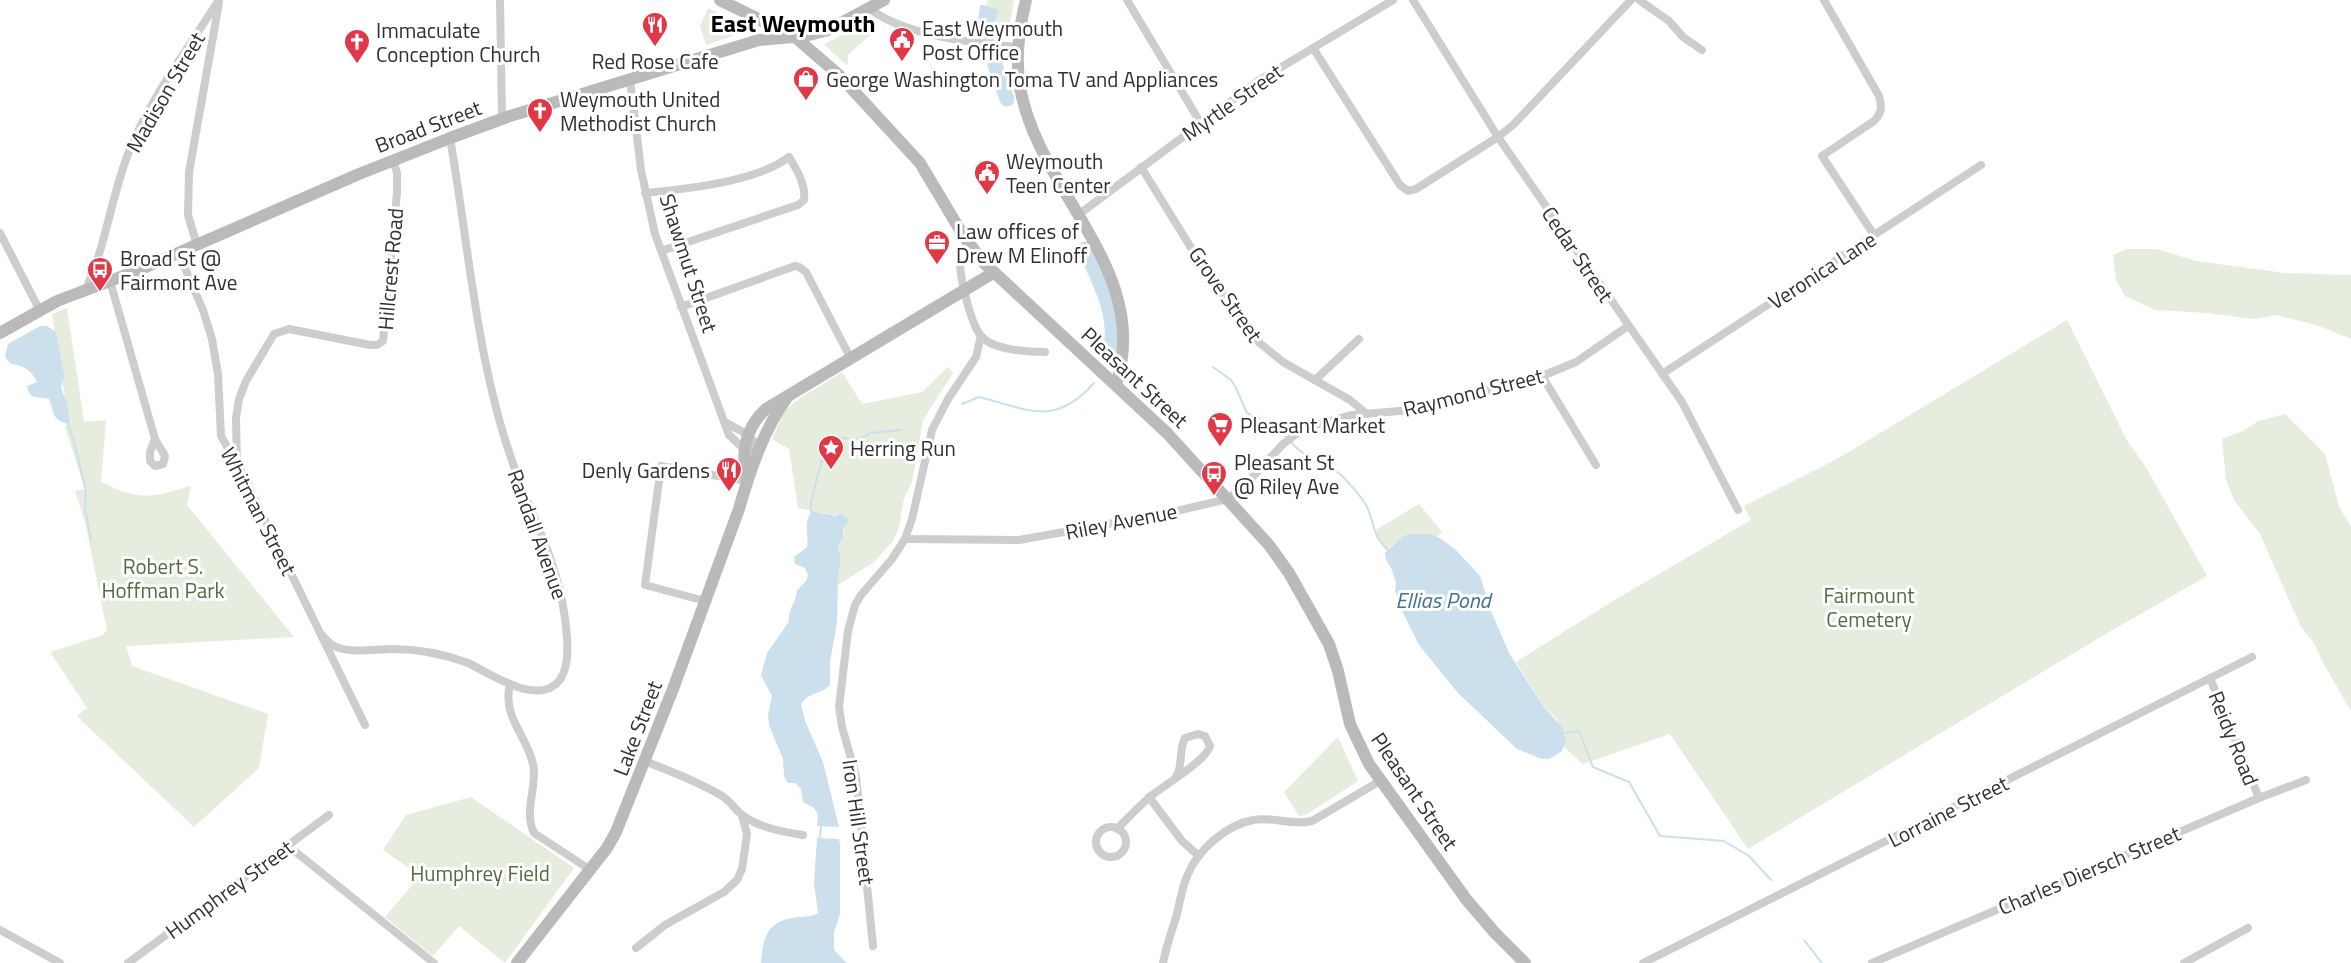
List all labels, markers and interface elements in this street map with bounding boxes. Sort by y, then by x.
district label: East Weymouth [711,5,876,41]
restaurant icon: Red Rose Cafe [640,10,670,48]
place label: East Weymouth Post Office [922,12,1063,68]
place label: Immaculate Conception Church [376,14,541,70]
street label: Madison Street [117,25,213,158]
public building icon: East Weymouth Post Office [887,25,917,63]
church icon: Immaculate Conception Church [342,27,372,65]
place label: Red Rose Cafe [591,45,719,77]
street label: Myrtle Street [1175,55,1289,149]
place label: George Washington Toma TV and Appliances [826,63,1218,95]
shop icon: George Washington Toma TV and Appliances [791,64,821,102]
place label: Weymouth United Methodist Church [560,83,720,139]
street label: Broad Street [370,91,486,161]
church icon: Weymouth United Methodist Church [525,96,555,134]
place label: Weymouth Teen Center [1006,145,1111,201]
public building icon: Weymouth Teen Center [972,158,1002,196]
street label: Shawmut Street [652,190,727,337]
street label: Cedar Street [1534,200,1622,309]
street label: Hillcrest Road [369,207,411,331]
place label: Law offices of Drew M Elinoff [956,215,1087,271]
street label: Veronica Lane [1762,223,1882,317]
office icon: Law offices of Drew M Elinoff [922,228,952,266]
street label: Grove Street [1181,240,1271,349]
place label: Broad St @ Fairmont Ave [120,242,237,298]
bus stop icon: Broad St @ Fairmont Ave [85,255,115,293]
street label: Pleasant Street [1074,319,1196,436]
street label: Raymond Street [1400,359,1547,425]
place label: Pleasant Market [1240,409,1386,441]
supermarket icon: Pleasant Market [1205,410,1235,448]
place label: Herring Run [850,432,956,464]
place icon: Herring Run [816,433,846,471]
street label: Whitman Street [213,441,305,581]
place label: Pleasant St @ Riley Ave [1234,446,1339,502]
place label: Denly Gardens [582,454,710,486]
restaurant icon: Denly Gardens [714,455,744,493]
bus stop icon: Pleasant St @ Riley Ave [1199,459,1229,497]
street label: Randall Avenue [500,464,576,604]
street label: Riley Avenue [1062,494,1180,548]
park label: Robert S. Hoffman Park [101,550,225,606]
park label: Fairmount Cemetery [1823,579,1915,635]
water label: Ellias Pond [1395,583,1494,617]
street label: Lake Street [604,675,670,780]
street label: Reidy Road [2201,686,2267,790]
street label: Pleasant Street [1364,726,1467,857]
street label: Iron Hill Street [834,757,884,887]
street label: Lorraine Street [1882,767,2014,855]
street label: Charles Diersch Street [1993,817,2186,923]
street label: Humphrey Street [158,831,300,947]
park label: Humphrey Field [410,857,550,889]

